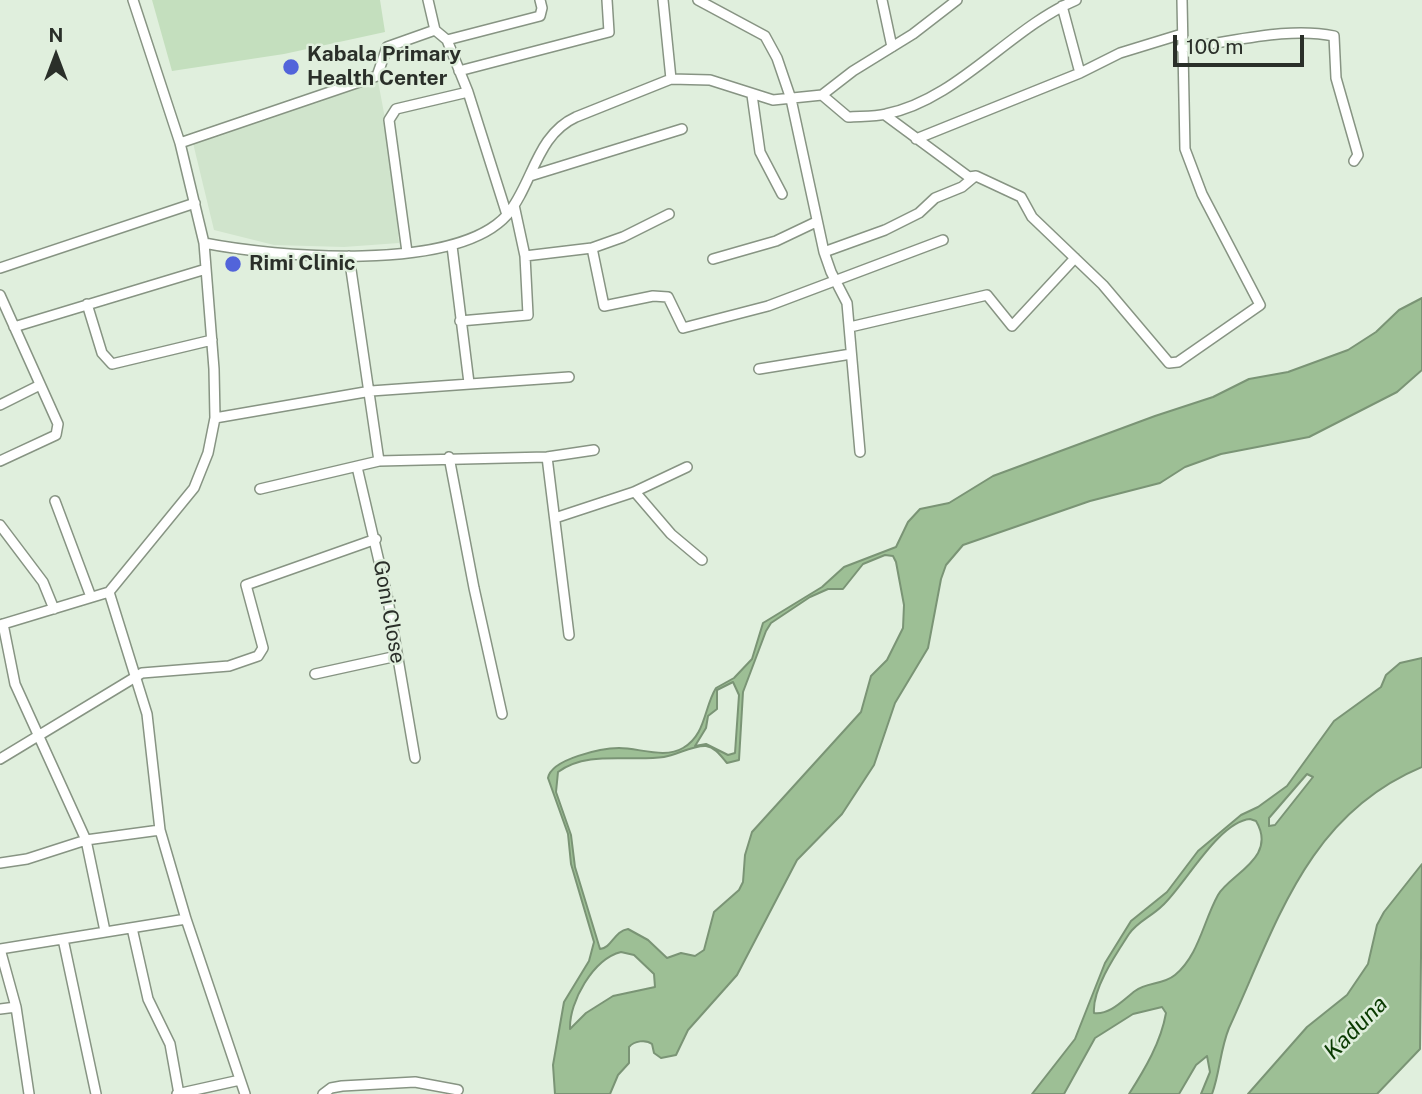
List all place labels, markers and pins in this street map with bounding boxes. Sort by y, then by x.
place label: Kabala Primary Health Center [307,42,461,92]
marker: Kabala Primary Health Center [281,57,301,77]
place label: Rimi Clinic [249,251,355,277]
marker: Rimi Clinic [223,254,243,274]

